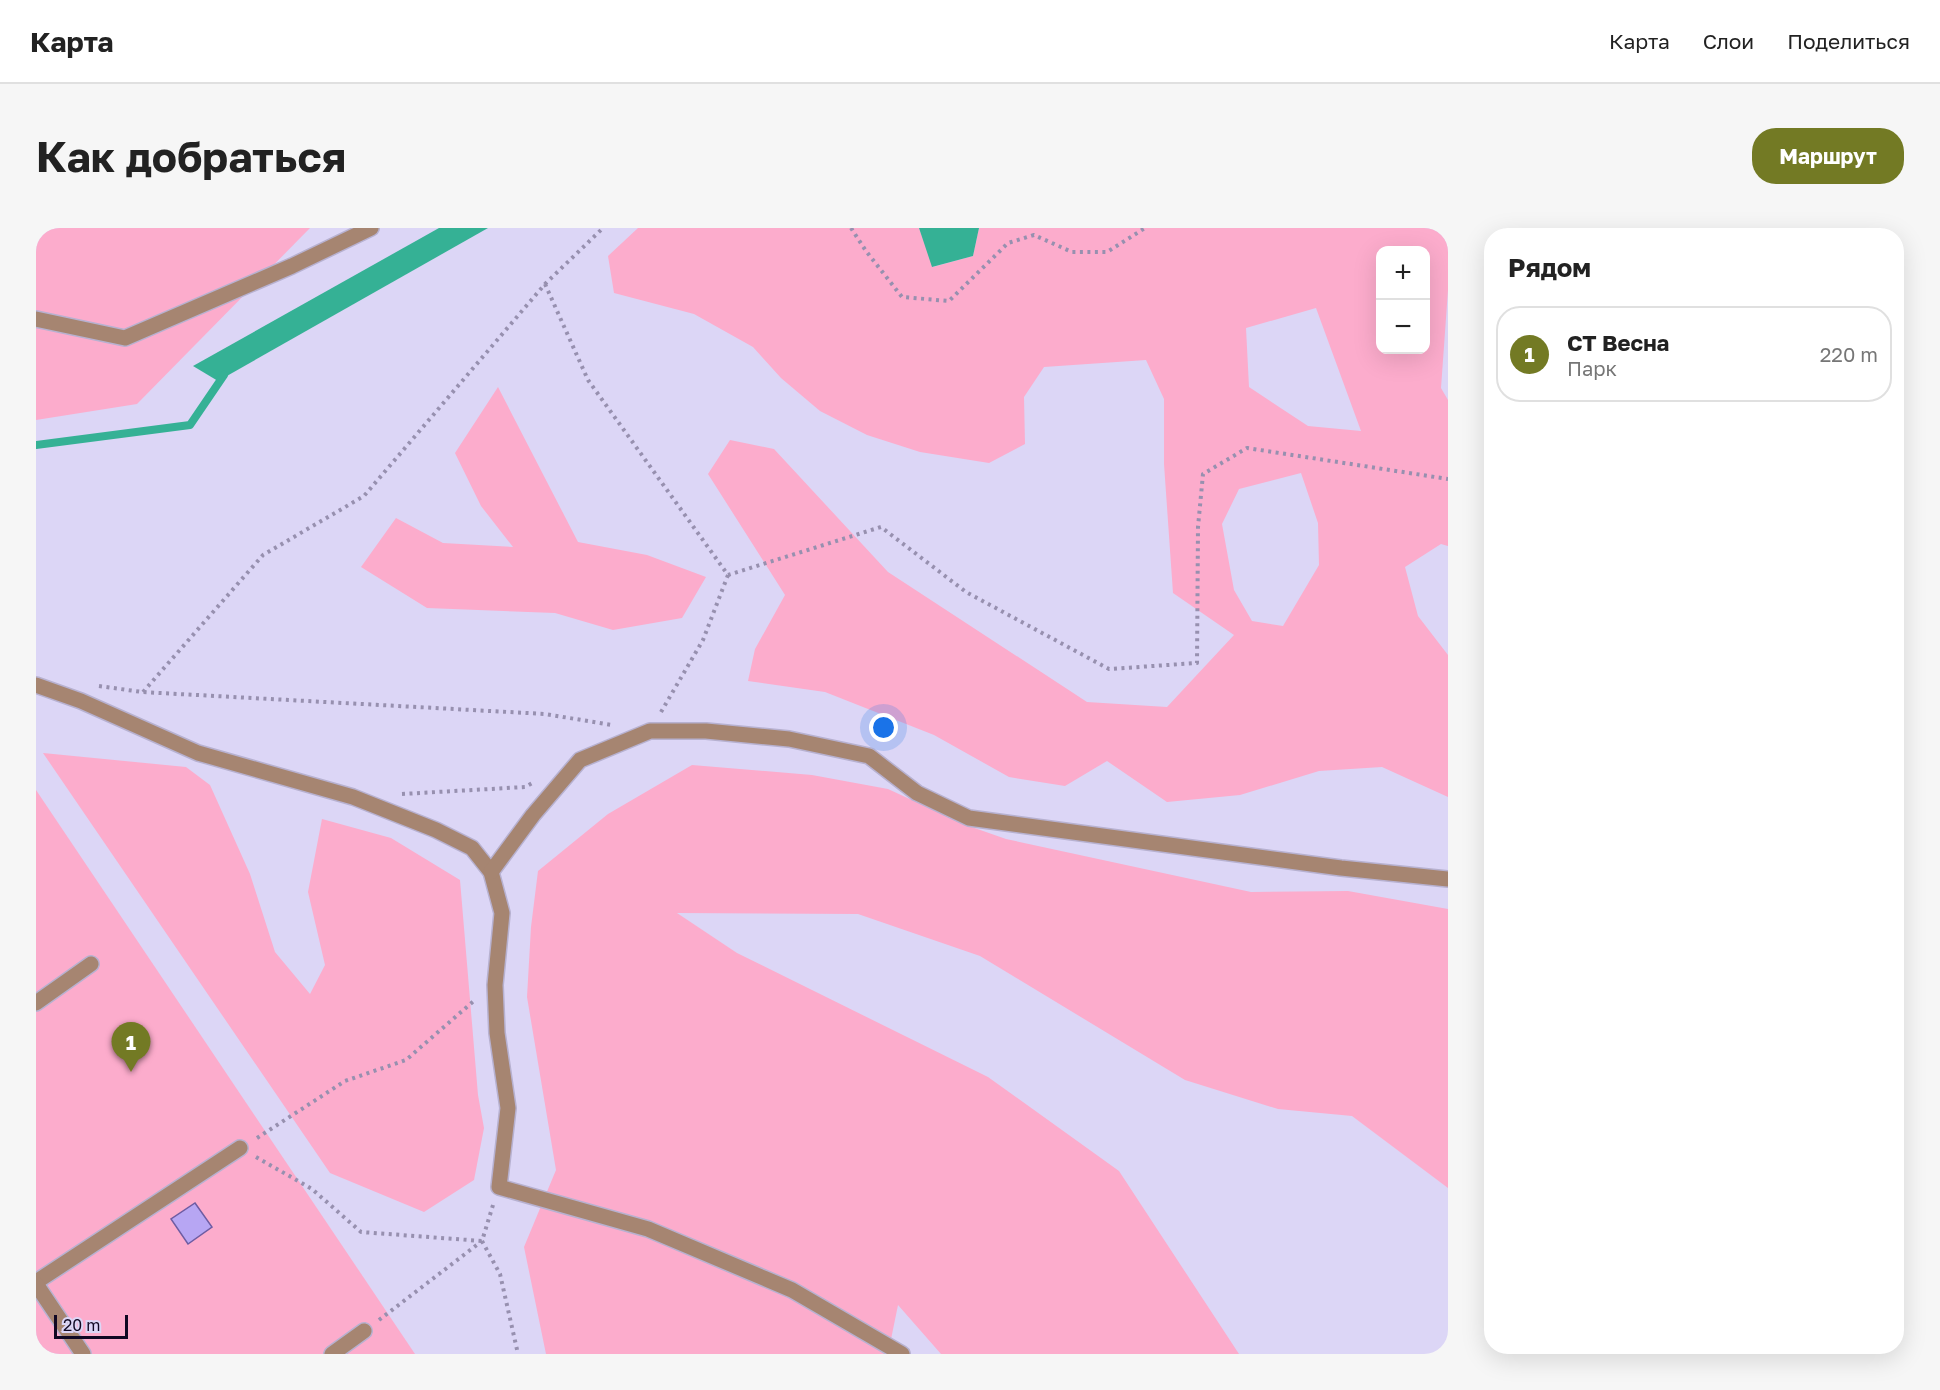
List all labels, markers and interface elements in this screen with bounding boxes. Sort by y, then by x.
text: Карта [30,25,114,58]
text: Карта [1609,28,1670,54]
text: Слои [1703,28,1754,54]
text: Поделиться [1787,28,1910,54]
button: Маршрут [1752,128,1904,184]
text: Как добраться [36,131,346,181]
map controls [1376,246,1430,354]
button: + [1376,246,1430,300]
text: Рядом [1508,252,1591,283]
button: − [1376,300,1430,354]
text: СТ Весна [1567,329,1669,356]
text: 1 [1524,342,1535,366]
text: 220 m [1820,342,1878,366]
text: Парк [1567,356,1617,380]
your location [869,713,898,742]
pin: 1 [112,1022,151,1072]
scale bar [54,1312,128,1340]
text: 20 m [63,1315,100,1335]

